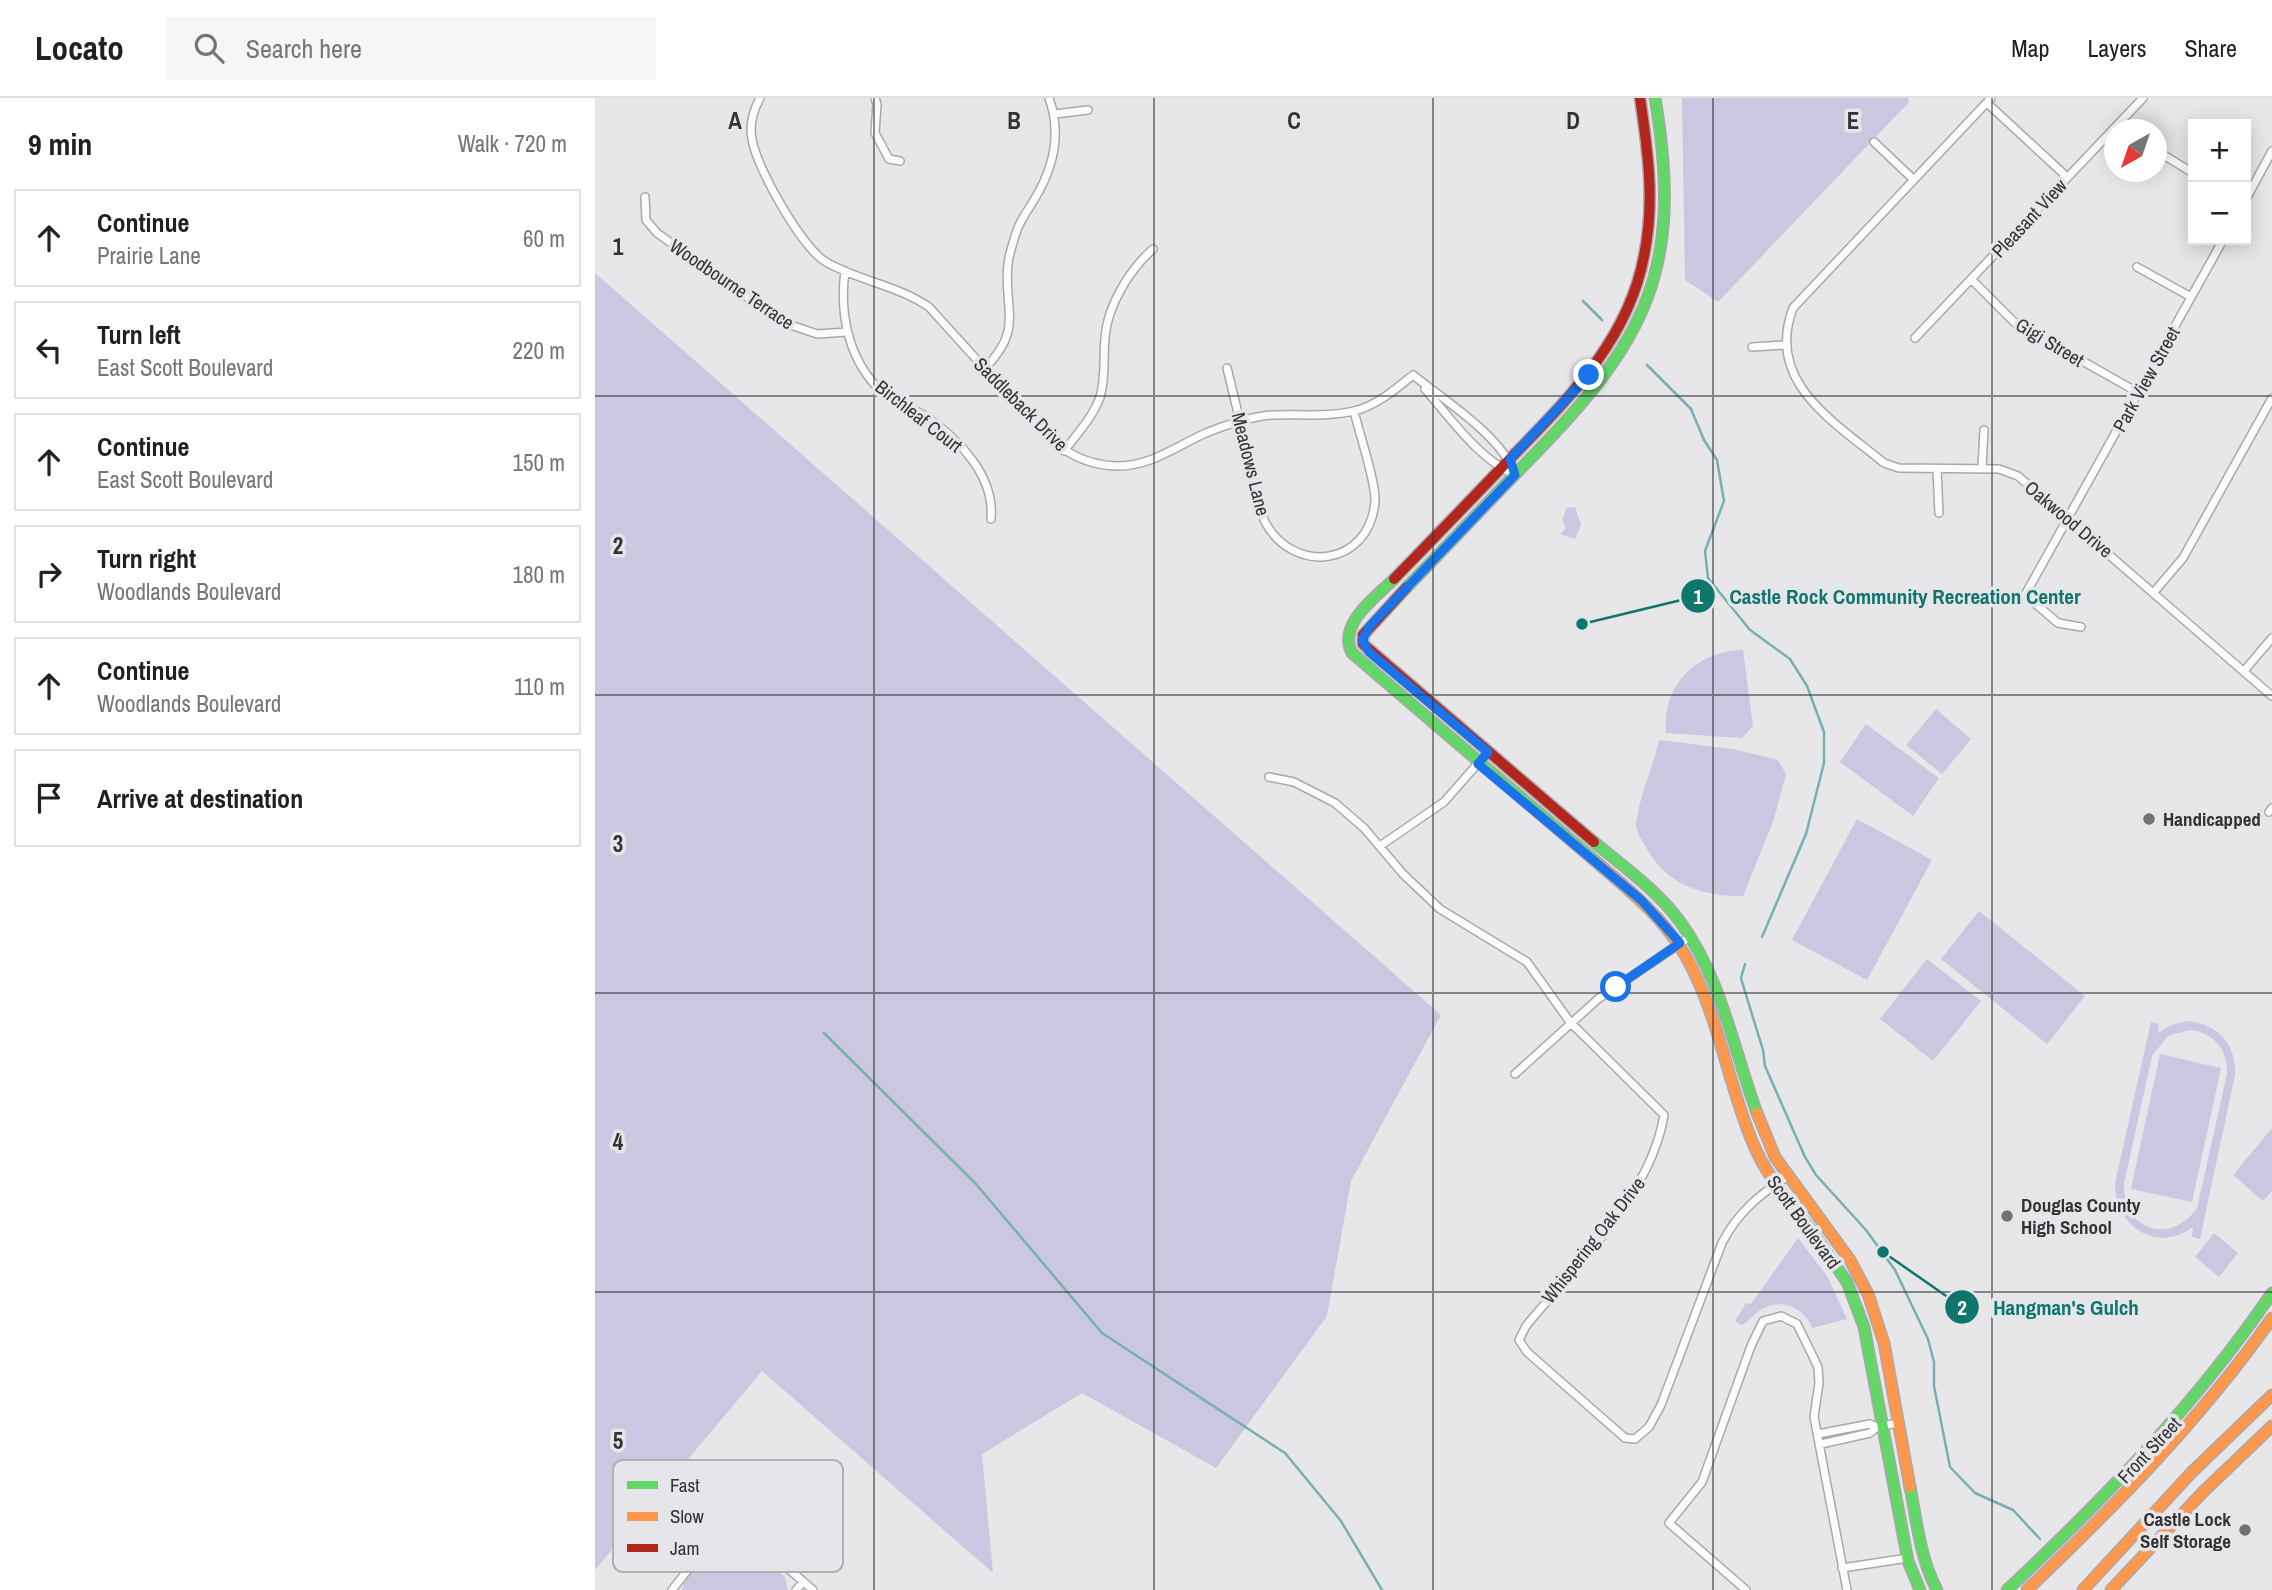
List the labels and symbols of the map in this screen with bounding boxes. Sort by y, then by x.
text: A [728,105,742,136]
text: B [1007,105,1021,136]
text: C [1287,105,1301,136]
text: D [1566,105,1580,136]
text: E [1847,105,1859,136]
north arrow [2104,119,2167,182]
street label: Pleasant View [1986,172,2073,263]
text: 1 [613,231,624,262]
street label: Woodbourne Terrace [665,233,799,335]
street label: Gigi Street [2011,311,2090,373]
street label: Park View Street [2106,321,2186,436]
street label: Saddleback Drive [968,351,1074,457]
route end [1573,359,1604,390]
street label: Birchleaf Court [870,374,968,459]
street label: Meadows Lane [1226,410,1276,518]
street label: Oakwood Drive [2020,475,2118,563]
text: 2 [613,530,623,561]
callout: Castle Rock Community Recreation Center [1681,575,2095,617]
text: 1 [1693,582,1703,611]
text: Castle Rock Community Recreation Center [1729,582,2081,611]
place label: Handicapped [2163,806,2261,832]
marker: Handicapped [2141,811,2157,827]
text: 3 [613,828,623,859]
route start [1600,971,1631,1002]
text: 4 [613,1126,624,1157]
street label: Scott Boulevard [1761,1170,1847,1274]
street label: Whispering Oak Drive [1535,1171,1651,1309]
place label: Douglas County High School [2021,1192,2141,1240]
marker: Douglas County High School [1999,1208,2015,1224]
callout: Hangman's Gulch [1945,1286,2153,1328]
text: 2 [1957,1293,1967,1322]
text: Hangman's Gulch [1993,1293,2139,1322]
street label: Front Street [2111,1411,2187,1489]
text: 5 [613,1425,623,1456]
legend [613,1460,843,1572]
text: Fast [670,1472,700,1498]
text: Slow [670,1503,705,1529]
place label: Castle Lock Self Storage [2140,1506,2231,1554]
marker: Castle Lock Self Storage [2237,1522,2253,1538]
text: Jam [670,1535,699,1561]

